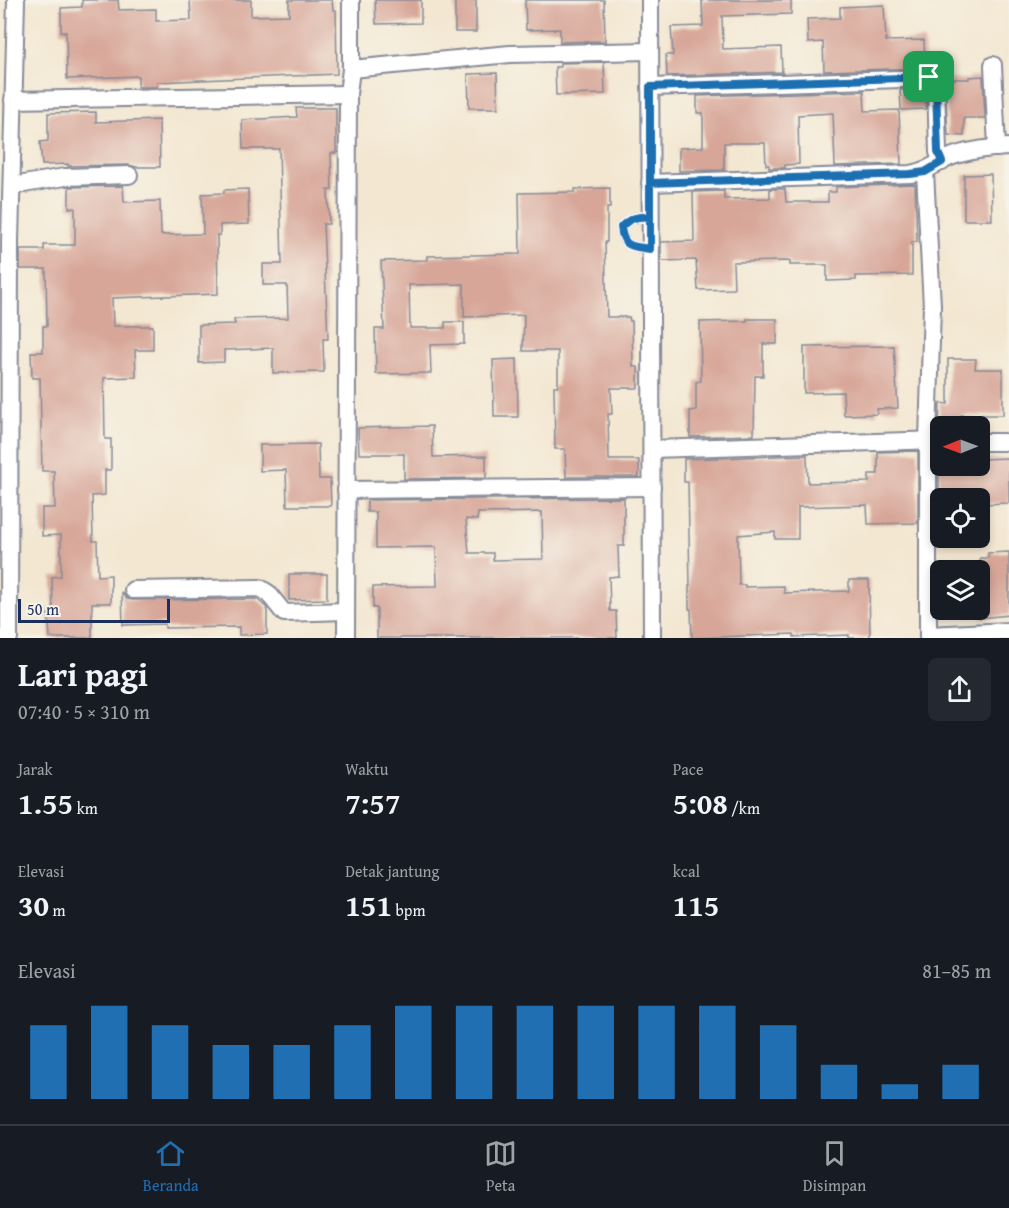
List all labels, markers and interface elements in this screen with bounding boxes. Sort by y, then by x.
pin [903,51,954,102]
icon: arrive [912,60,945,93]
north arrow [930,416,990,476]
map controls [930,416,990,620]
button: locate [930,488,990,548]
button: layers [930,560,990,620]
scale bar [18,596,170,624]
text: 50 m [27,597,59,621]
text: Lari pagi [18,650,148,698]
button: share [928,658,991,721]
text: 07:40 · 5 × 310 m [18,697,150,726]
text: Jarak [18,757,53,781]
text: Waktu [345,757,388,781]
text: Pace [673,757,703,781]
text: 1.55 [18,781,73,825]
text: 7:57 [345,781,400,825]
text: 5:08 [673,781,728,825]
text: km [73,796,98,820]
text: /km [728,796,760,820]
text: Elevasi [18,859,64,883]
text: Detak jantung [345,859,440,883]
text: kcal [673,859,700,883]
text: 30 [18,883,49,927]
text: 151 [345,883,392,927]
text: 115 [673,883,719,927]
text: m [49,898,66,922]
text: bpm [392,898,425,922]
text: Elevasi [18,956,76,985]
text: 81–85 m [922,956,991,985]
tab: Beranda [143,1137,199,1197]
tab: Peta [484,1137,517,1197]
tab: Disimpan [803,1137,866,1197]

